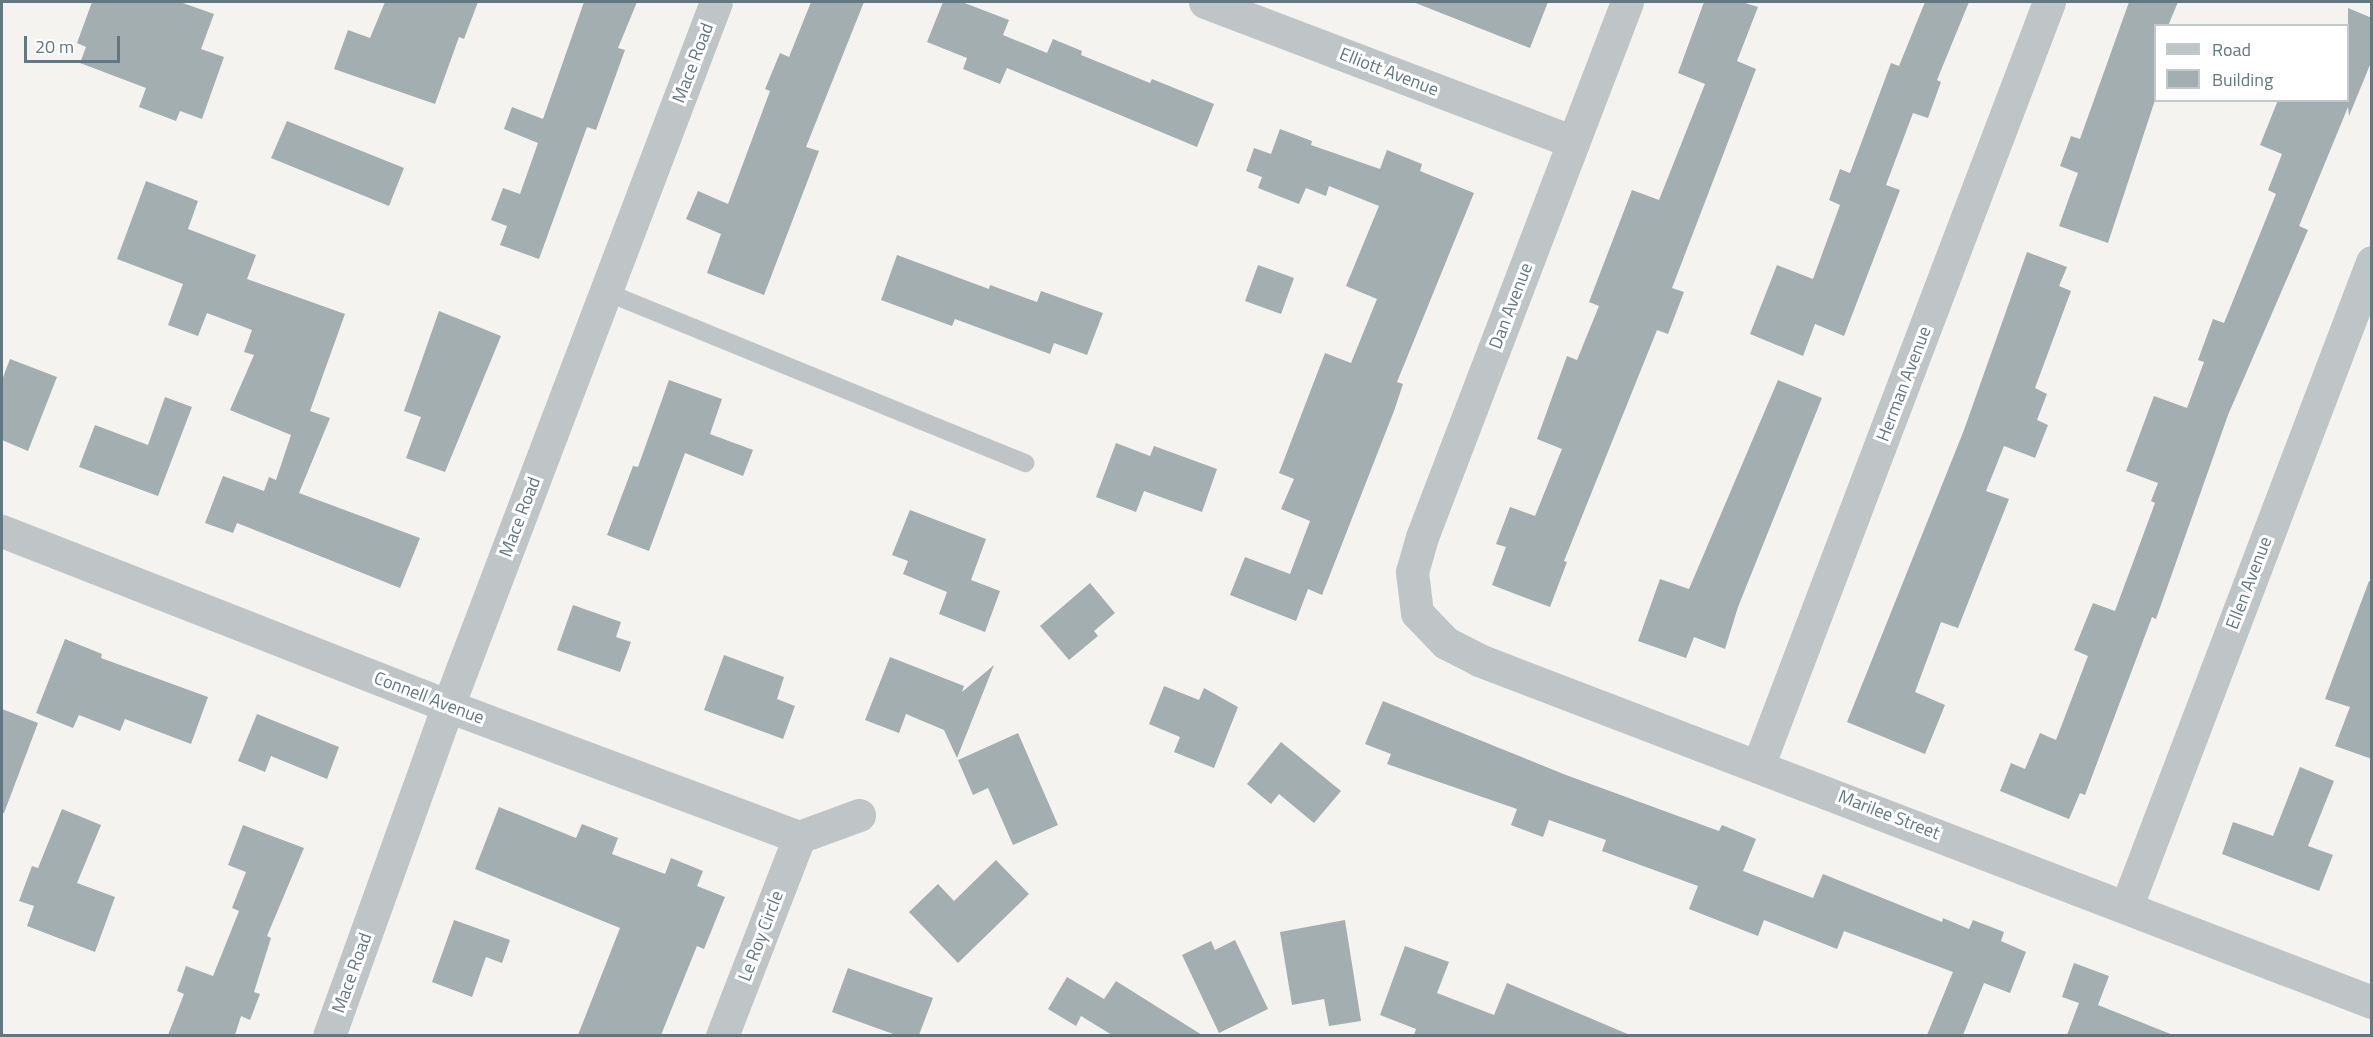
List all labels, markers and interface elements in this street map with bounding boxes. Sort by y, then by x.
street label: Mace Road [668,20,718,106]
scale bar [27,24,123,62]
legend [2154,24,2349,102]
text: 20 m [35,33,74,60]
text: Road [2212,36,2251,63]
street label: Elliott Avenue [1336,43,1442,101]
text: Building [2212,66,2273,93]
street label: Dan Avenue [1485,260,1537,352]
street label: Herman Avenue [1872,323,1936,445]
street label: Mace Road [495,474,545,560]
street label: Ellen Avenue [2221,534,2277,632]
street label: Connell Avenue [371,667,487,729]
street label: Marilee Street [1835,786,1943,844]
street label: Le Roy Circle [734,888,788,984]
street label: Mace Road [328,930,376,1016]

